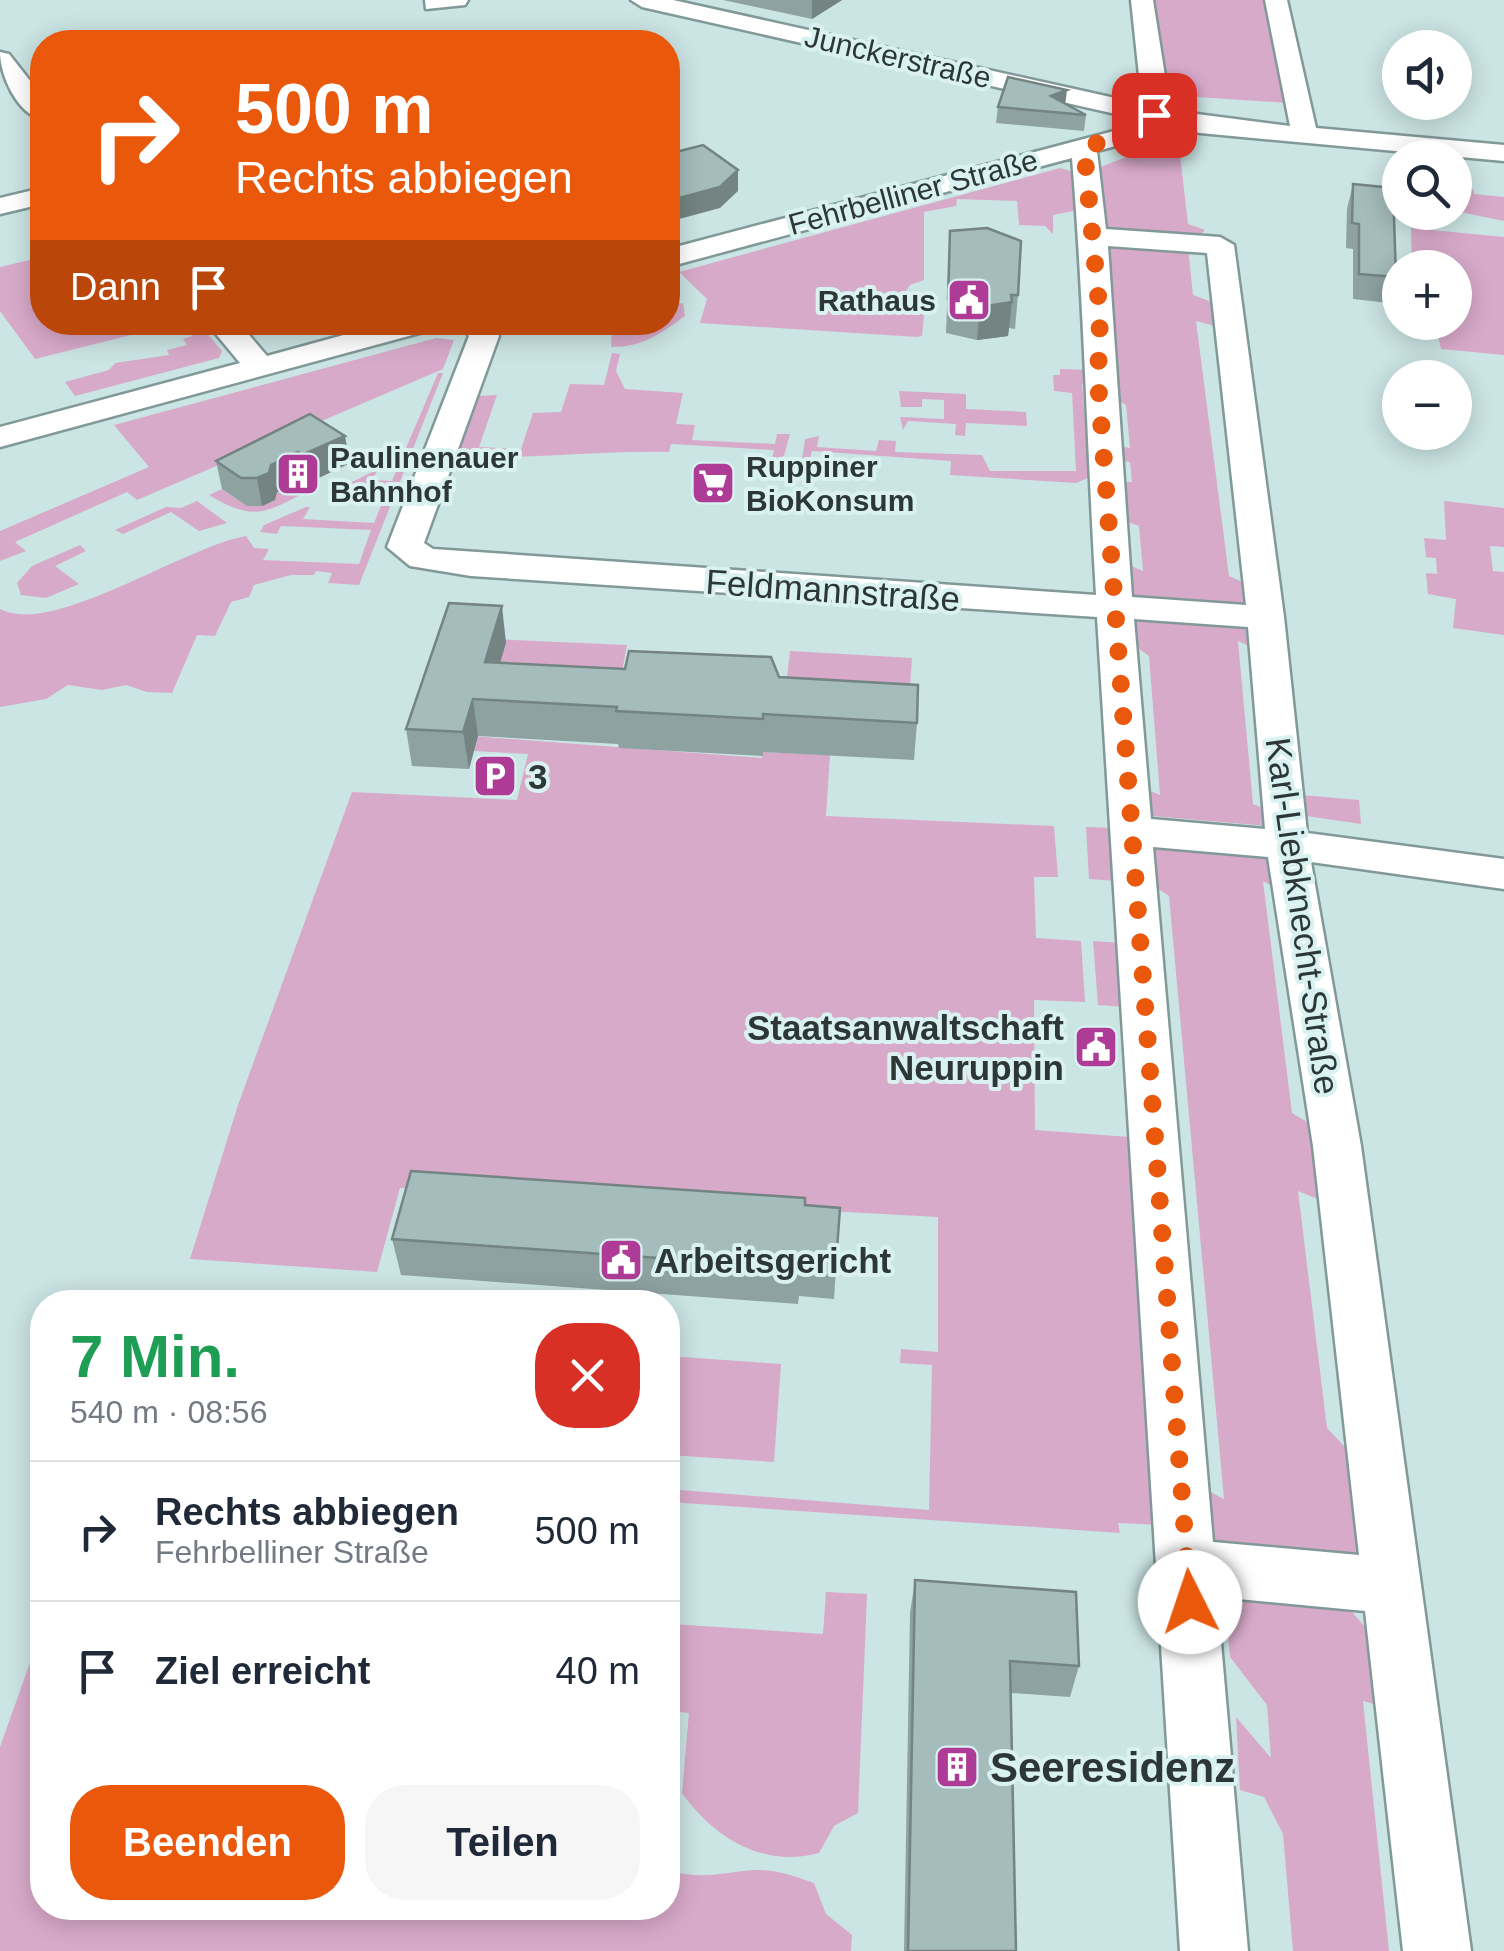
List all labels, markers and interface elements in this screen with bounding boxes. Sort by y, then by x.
street label: Junckerstraße [802,20,994,94]
map controls [1382,30,1472,450]
button: sound [1382,30,1472,120]
icon: right [70,70,200,200]
text: 500 m [235,70,433,148]
pin [1112,73,1197,158]
icon: arrive [1127,88,1182,143]
button: search [1382,140,1472,230]
street label: Fehrbelliner Straße [785,143,1041,241]
text: Rechts abbiegen [235,152,573,203]
button: + [1382,250,1472,340]
icon: arrive [181,260,236,315]
text: Dann [70,266,161,308]
public building icon: Rathaus [946,277,992,323]
place label: Rathaus [818,284,936,317]
button: − [1382,360,1472,450]
place label: Paulinenauer Bahnhof [330,441,519,508]
place label: Ruppiner BioKonsum [746,450,914,517]
building icon: Paulinenauer Bahnhof [275,451,321,497]
supermarket icon: Ruppiner BioKonsum [690,460,736,506]
street label: Feldmannstraße [705,562,961,618]
street label: Karl-Liebknecht-Straße [1259,735,1347,1097]
parking icon: 3 [472,753,518,799]
place label: 3 [528,757,547,796]
place label: Staatsanwaltschaft Neuruppin [747,1008,1064,1087]
public building icon: Staatsanwaltschaft Neuruppin [1073,1024,1119,1070]
public building icon: Arbeitsgericht [598,1237,644,1283]
place label: Arbeitsgericht [654,1241,892,1280]
text: 7 Min. [70,1323,240,1390]
button: close [535,1323,640,1428]
text: 540 m · 08:56 [70,1394,267,1430]
text: Rechts abbiegen [155,1491,459,1533]
icon: right [70,1504,125,1559]
text: 500 m [534,1510,640,1552]
text: Fehrbelliner Straße [155,1534,429,1570]
position arrow [1138,1550,1242,1654]
icon: arrive [70,1644,125,1699]
text: Ziel erreicht [155,1650,370,1692]
text: 40 m [556,1650,640,1692]
building icon: Seeresidenz [934,1744,980,1790]
place label: Seeresidenz [990,1744,1235,1791]
button: Beenden [70,1785,345,1900]
button: Teilen [365,1785,640,1900]

